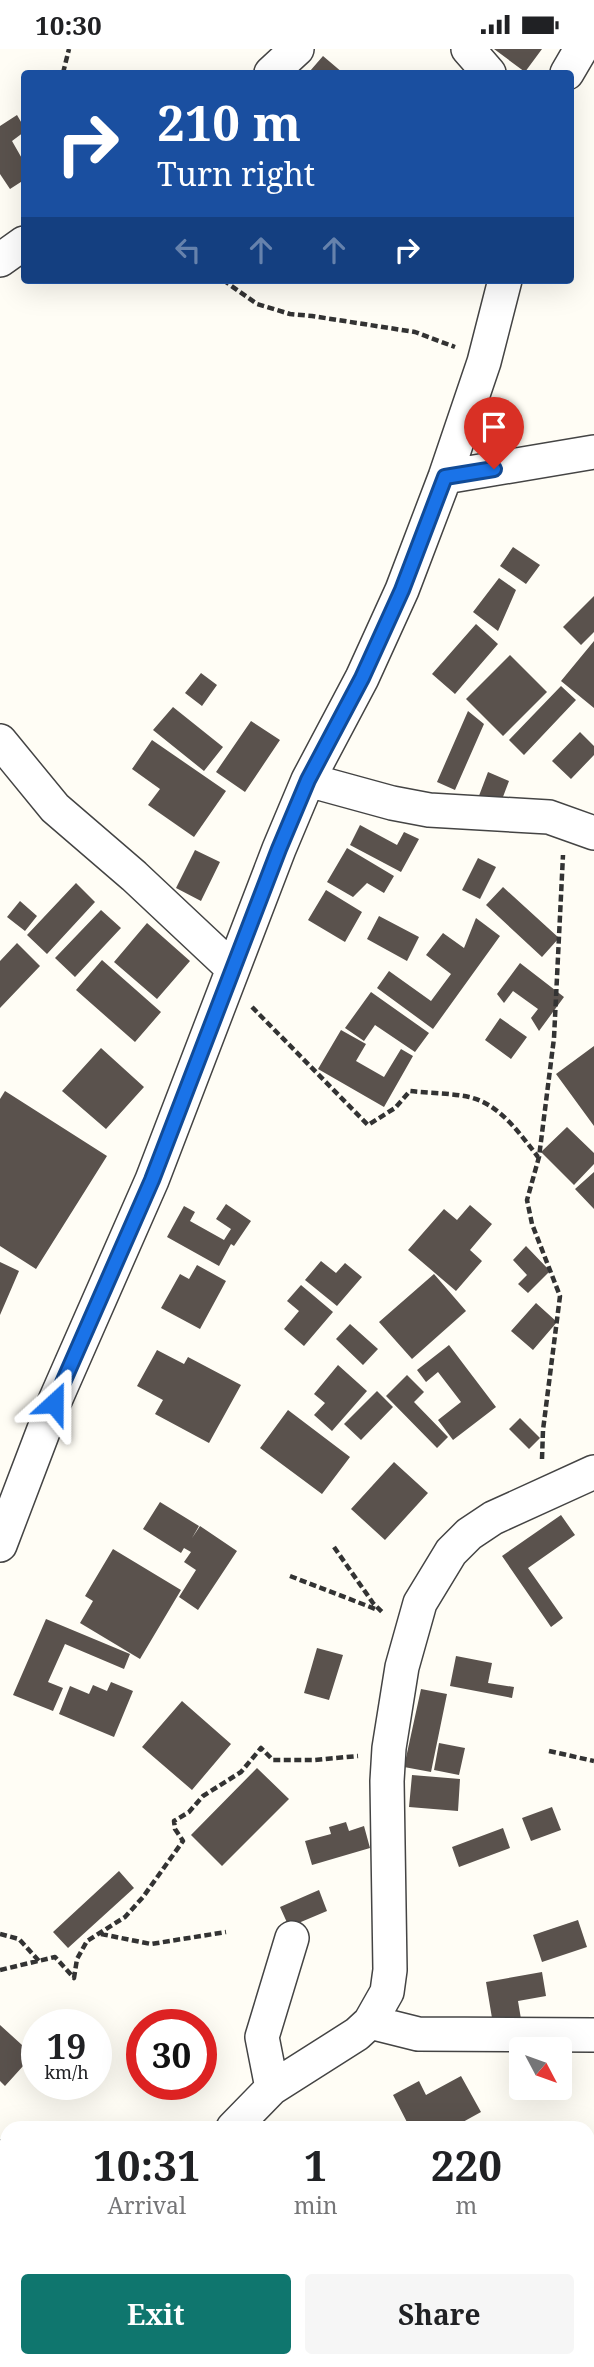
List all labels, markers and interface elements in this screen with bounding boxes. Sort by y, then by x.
text: 10:30 [35,7,102,43]
text: 210 m [157,89,301,155]
icon: right [42,98,133,189]
text: Turn right [157,152,315,195]
icon: left [169,231,207,269]
icon: ahead [242,231,280,269]
icon: ahead [315,231,353,269]
icon: right [388,231,426,269]
pin [464,397,524,469]
icon: arrive [475,408,513,446]
position arrow [17,1366,91,1440]
speed limit sign: 30 [126,2009,217,2100]
text: 19 [47,2022,86,2069]
north arrow [509,2037,572,2100]
map controls [509,2037,572,2100]
text: km/h [44,2060,89,2084]
text: 10:31 [93,2136,201,2193]
text: 1 [304,2136,328,2193]
text: 220 [431,2136,502,2193]
text: Arrival [108,2189,186,2221]
text: min [294,2189,338,2221]
text: m [455,2189,477,2221]
button: Exit [21,2274,291,2354]
button: Share [305,2274,574,2354]

